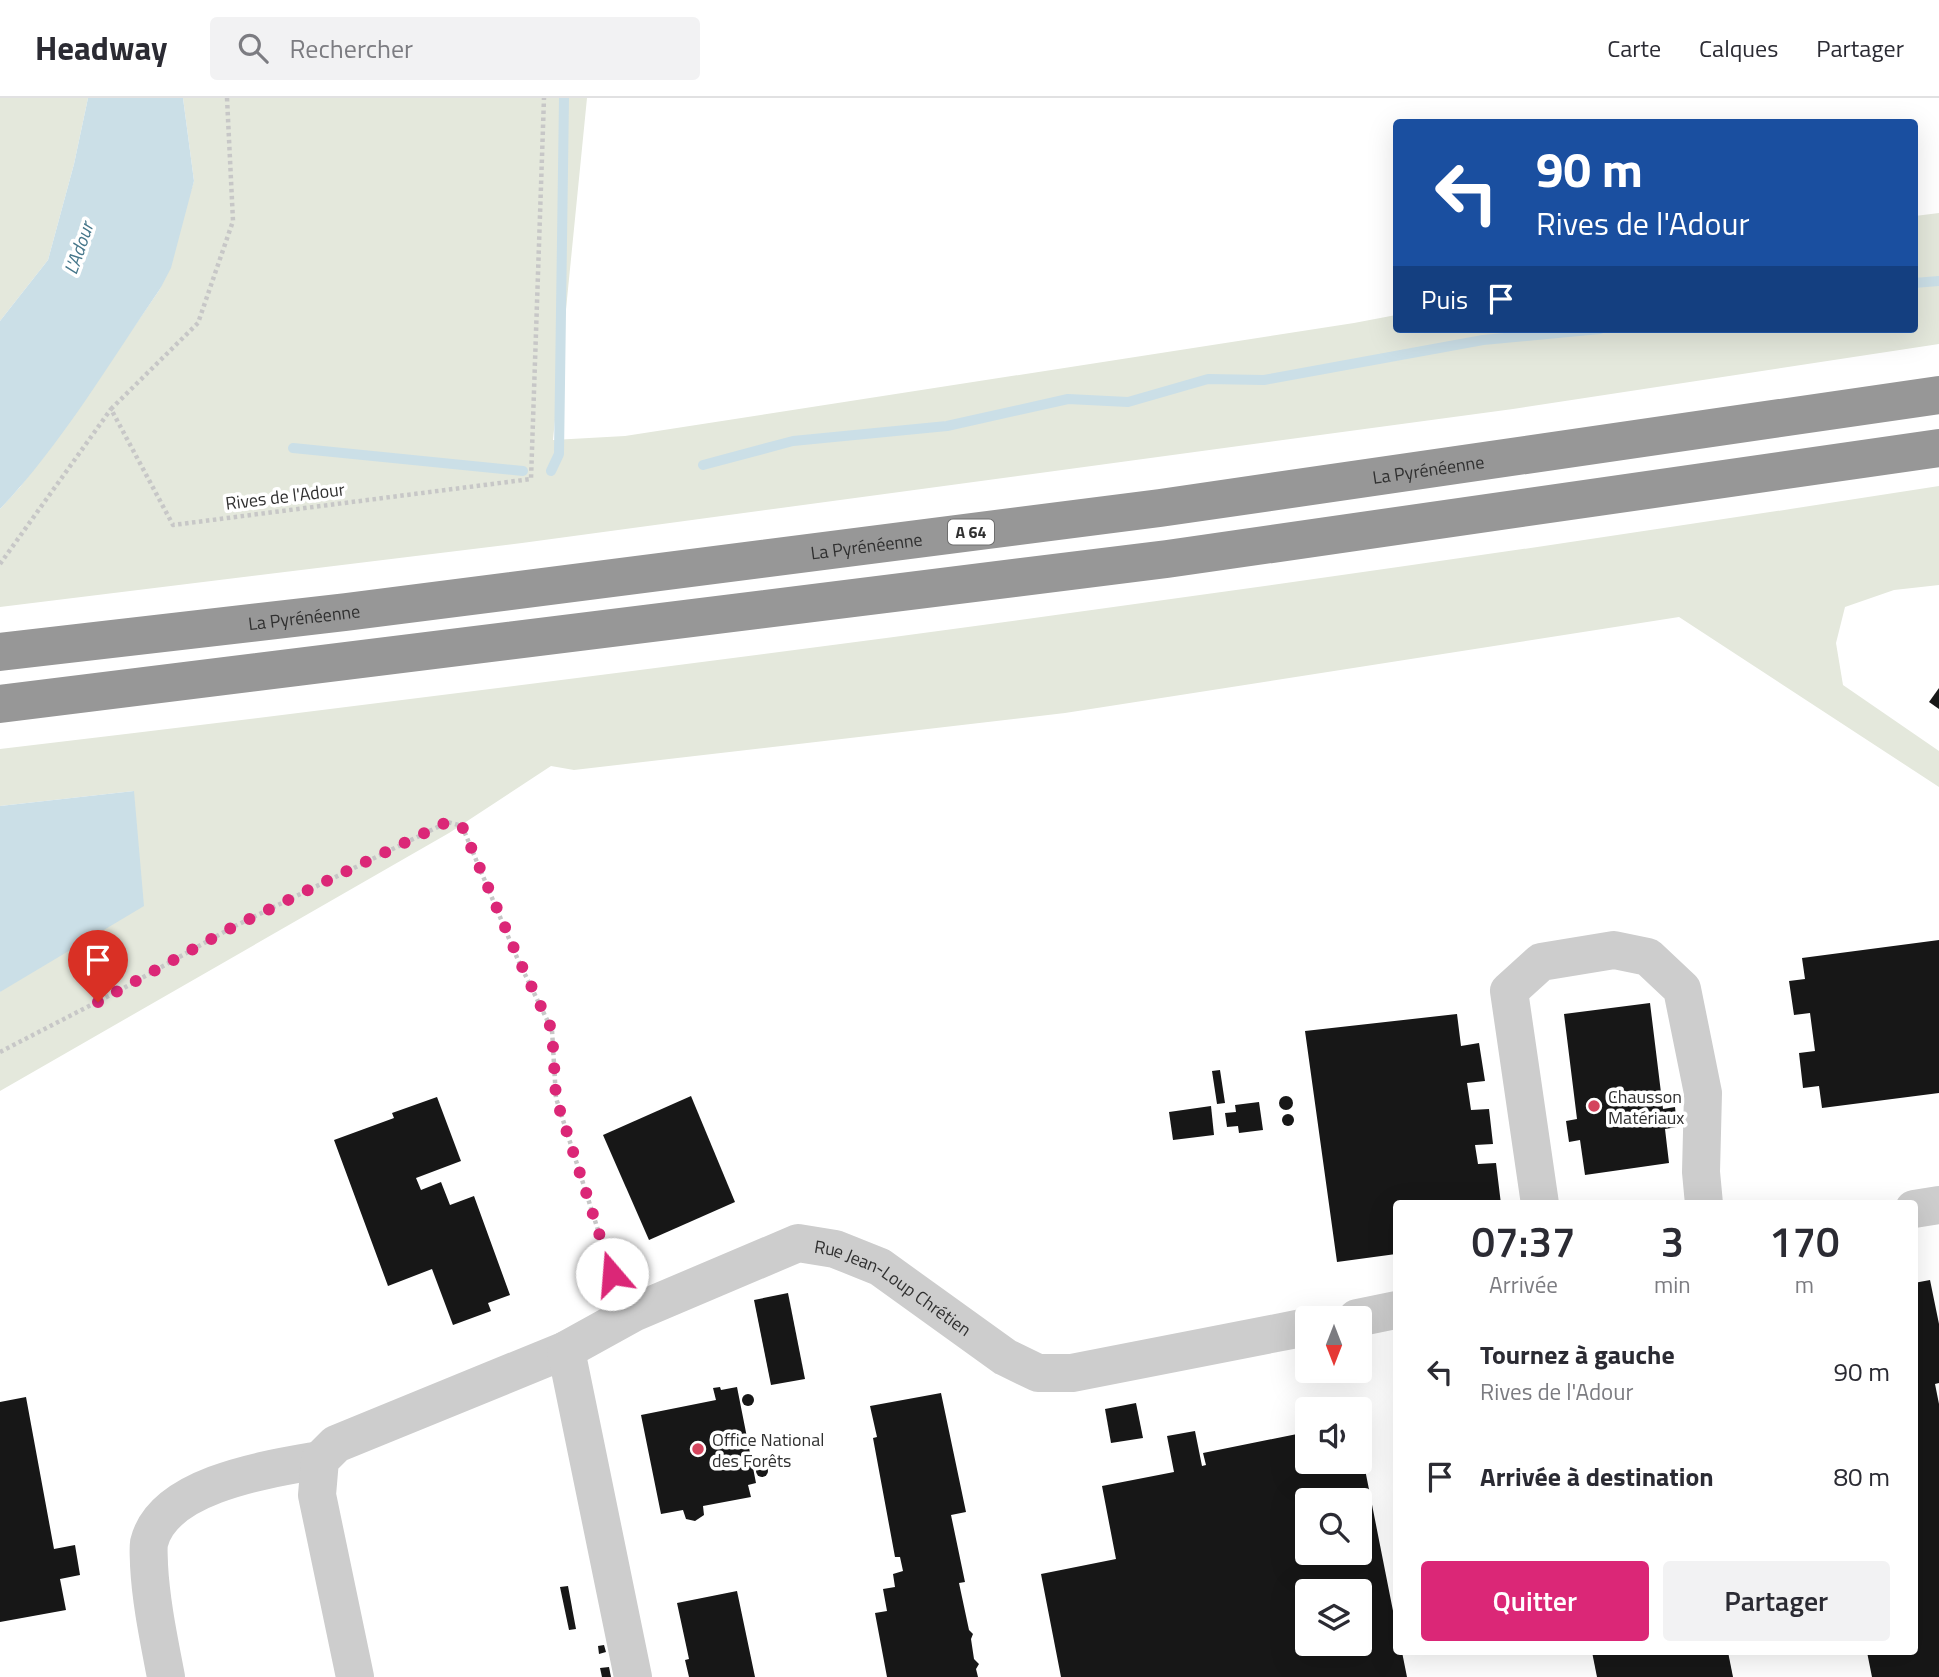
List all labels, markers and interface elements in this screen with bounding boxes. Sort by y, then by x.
search box [210,17,700,80]
text: Headway [35,23,168,73]
icon: search [234,29,272,67]
text: Rechercher [290,29,413,68]
text: Carte [1607,30,1661,66]
text: Calques [1699,30,1778,66]
text: Partager [1816,30,1904,66]
text: 90 m [1536,131,1643,206]
icon: left [1421,147,1512,238]
text: Rives de l'Adour [1536,199,1749,247]
water label: L'Adour [56,216,101,278]
text: Puis [1421,280,1468,319]
icon: arrive [1482,280,1520,318]
street label: La Pyrénéenne [1371,448,1486,491]
street label: Rives de l'Adour [224,475,346,517]
road number: A 64 [948,520,994,544]
street label: La Pyrénéenne [809,525,924,566]
street label: La Pyrénéenne [247,597,362,637]
pin [68,930,128,1002]
icon: arrive [79,941,117,979]
place label: Chausson Matériaux [1608,1083,1684,1131]
marker: Chausson Matériaux [1586,1098,1602,1114]
text: 07:37 [1471,1209,1576,1273]
text: 3 [1661,1209,1684,1273]
text: 170 [1769,1209,1840,1273]
street label: Rue Jean-Loup Chrétien [812,1232,977,1342]
position arrow [575,1237,649,1311]
text: Arrivée [1489,1267,1558,1302]
text: min [1654,1267,1691,1302]
text: m [1795,1267,1814,1302]
north arrow [1295,1306,1372,1382]
map controls [1295,1306,1372,1656]
text: Tournez à gauche [1480,1335,1675,1374]
text: 90 m [1833,1352,1890,1391]
icon: left [1421,1353,1459,1391]
text: Rives de l'Adour [1480,1374,1633,1409]
button: sound [1295,1397,1372,1474]
place label: Office National des Forêts [712,1426,824,1474]
marker: Office National des Forêts [690,1441,706,1457]
text: Arrivée à destination [1480,1457,1714,1496]
text: 80 m [1833,1457,1890,1496]
icon: arrive [1421,1458,1459,1496]
button: search [1295,1488,1372,1565]
button: Quitter [1421,1561,1649,1641]
button: Partager [1663,1561,1890,1641]
button: layers [1295,1579,1372,1656]

